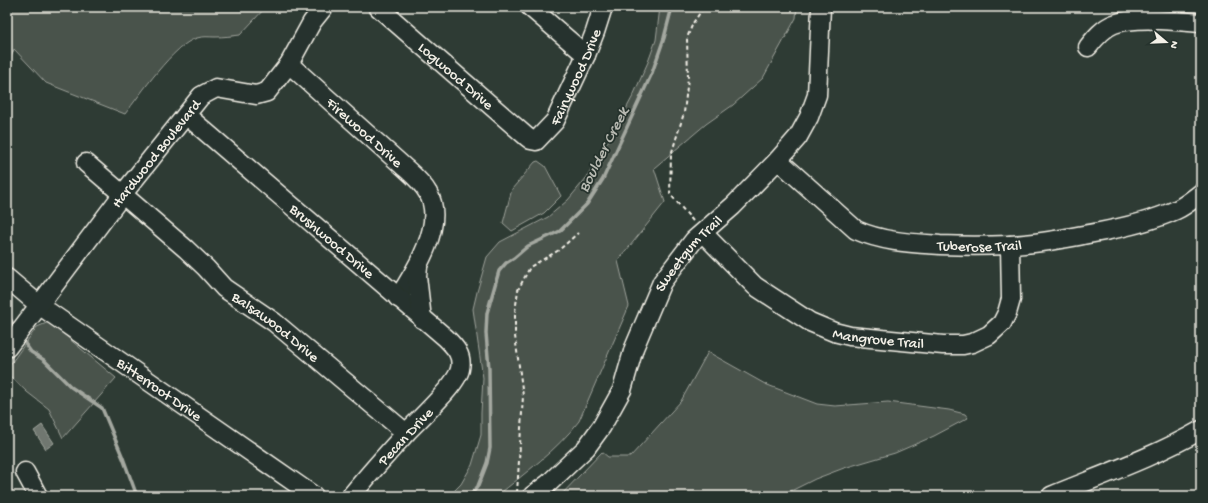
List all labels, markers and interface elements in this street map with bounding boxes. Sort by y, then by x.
north arrow [1146,22,1186,62]
street label: Fairywood Drive [547,26,606,130]
street label: Logwood Drive [414,39,497,115]
text: N [1167,39,1180,50]
street label: Firewood Drive [321,94,406,172]
street label: Hardwood Boulevard [109,96,206,212]
water label: Boulder Creek [576,103,635,196]
street label: Brushwood Drive [284,200,377,284]
street label: Sweetgum Trail [652,212,727,295]
street label: Tuberose Trail [936,237,1022,257]
street label: Balsawood Drive [227,288,322,367]
street label: Mangrove Trail [831,325,925,354]
street label: Bitterroot Drive [112,354,205,427]
street label: Pecan Drive [374,404,438,471]

